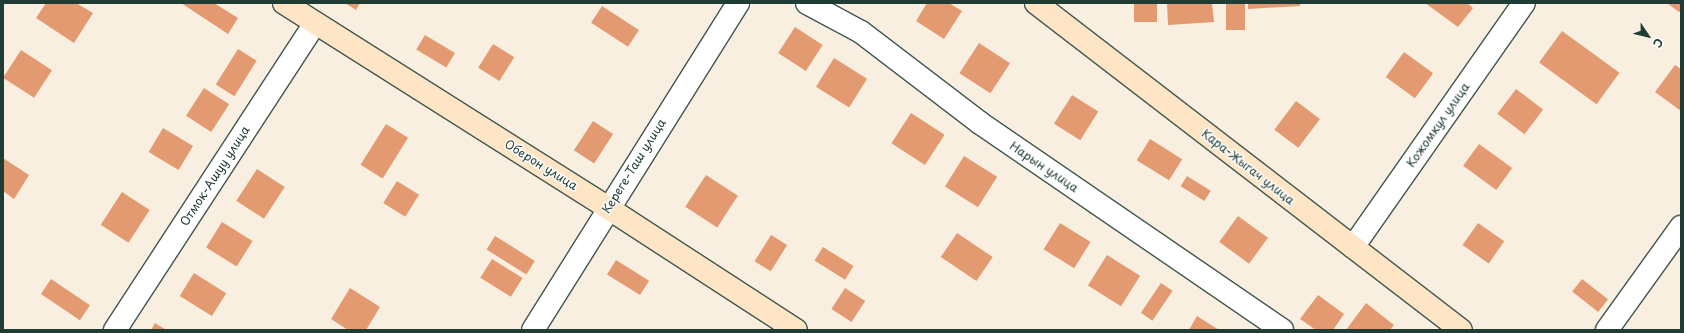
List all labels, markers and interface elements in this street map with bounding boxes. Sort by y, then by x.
north arrow [1628,16,1668,56]
text: С [1649,35,1668,51]
street label: Кожомкул улица [1403,80,1473,170]
street label: Кереге-Таш улица [599,116,669,216]
street label: Отмок-Ашуу улица [177,123,253,229]
street label: Кара-Жыгач улица [1199,126,1297,208]
street label: Оберон улица [502,137,580,193]
street label: Нарын улица [1007,139,1081,195]

